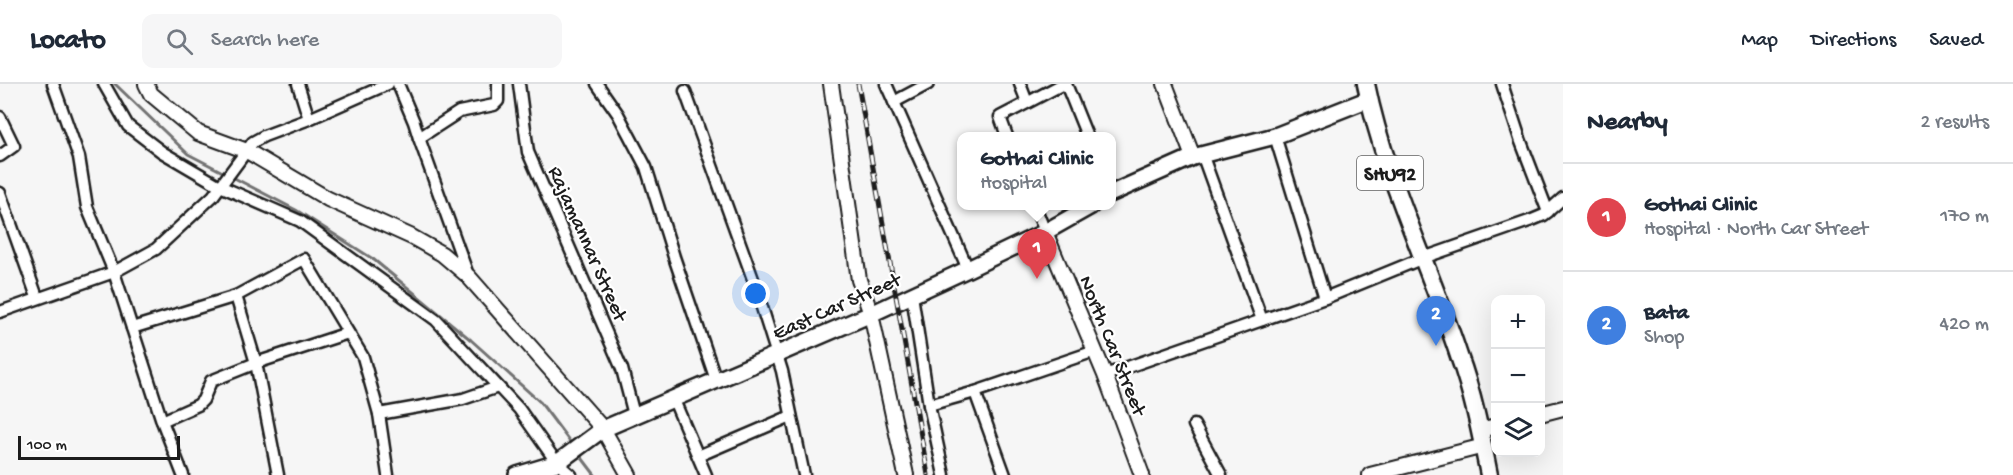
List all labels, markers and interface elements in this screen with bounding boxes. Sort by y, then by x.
search box [142,14,562,68]
text: Locato [30,25,106,58]
icon: search [163,25,196,58]
text: Search here [211,28,319,54]
text: Map [1741,29,1778,54]
text: Directions [1811,29,1896,54]
text: Saved [1929,29,1983,54]
text: Nearby [1587,108,1668,139]
text: 2 results [1920,112,1989,135]
popup [957,132,1116,210]
text: Gothai Clinic [980,147,1093,173]
road number: SHU92 [1357,156,1423,190]
street label: Rajamannar Street [540,163,632,328]
text: Hospital [980,173,1047,196]
text: Gothai Clinic [1644,193,1757,219]
text: 1 [1602,206,1611,229]
text: 170 m [1940,206,1989,229]
text: Hospital · North Car Street [1644,219,1868,242]
pin: 1 [1018,230,1056,279]
street label: East Car Street [770,268,908,348]
street label: North Car Street [1071,273,1151,422]
your location [741,279,770,308]
map controls [1491,295,1545,457]
button: + [1491,295,1545,349]
pin: 2 [1416,296,1456,346]
text: Bata [1644,301,1689,327]
text: 2 [1602,314,1611,337]
text: 420 m [1939,314,1989,337]
text: Shop [1644,327,1684,350]
button: − [1491,349,1545,403]
button: layers [1491,403,1545,457]
scale bar [18,433,180,460]
text: 100 m [27,437,67,456]

